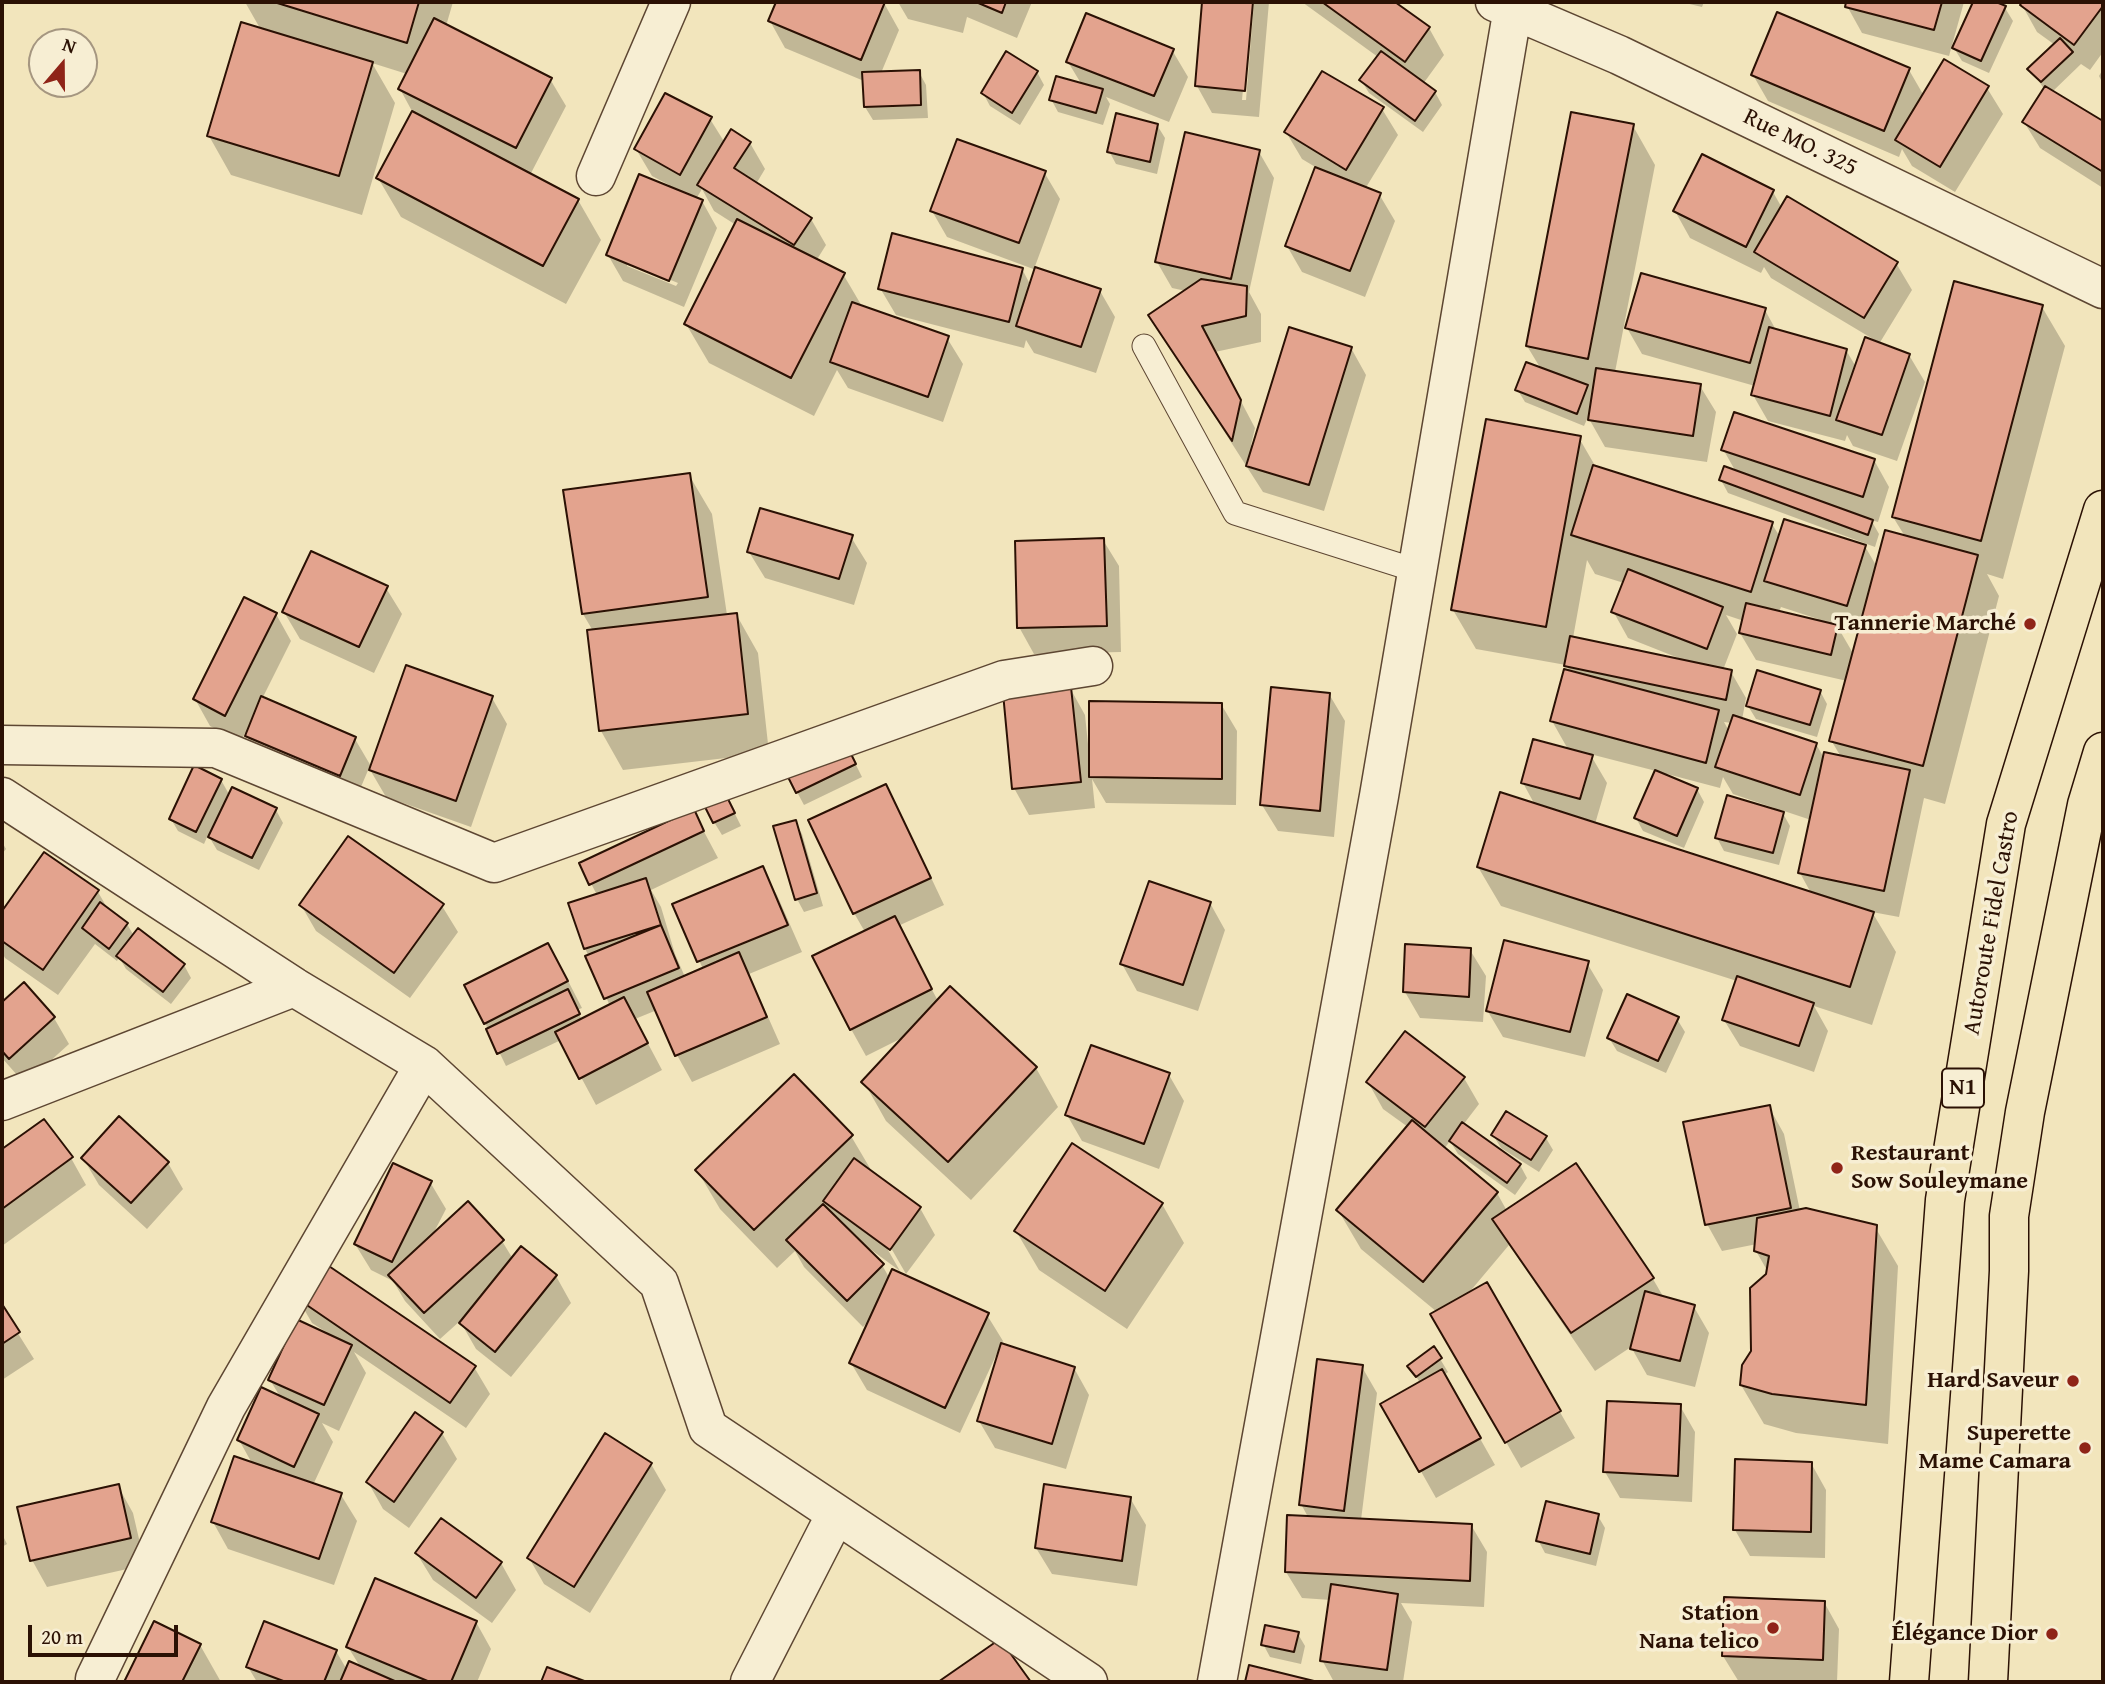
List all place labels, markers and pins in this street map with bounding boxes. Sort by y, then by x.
place label: Tannerie Marché [1834,610,2016,638]
marker: Tannerie Marché [2022,616,2038,632]
place label: Restaurant Sow Souleymane [1851,1140,2028,1196]
marker: Restaurant Sow Souleymane [1829,1160,1845,1176]
place label: Hard Saveur [1927,1367,2059,1395]
marker: Hard Saveur [2065,1373,2081,1389]
place label: Superette Mame Camara [1919,1420,2071,1476]
marker: Superette Mame Camara [2077,1440,2093,1456]
place label: Station Nana telico [1639,1600,1759,1656]
marker: Station Nana telico [1765,1620,1781,1636]
place label: Élégance Dior [1892,1620,2038,1648]
marker: Élégance Dior [2044,1626,2060,1642]

